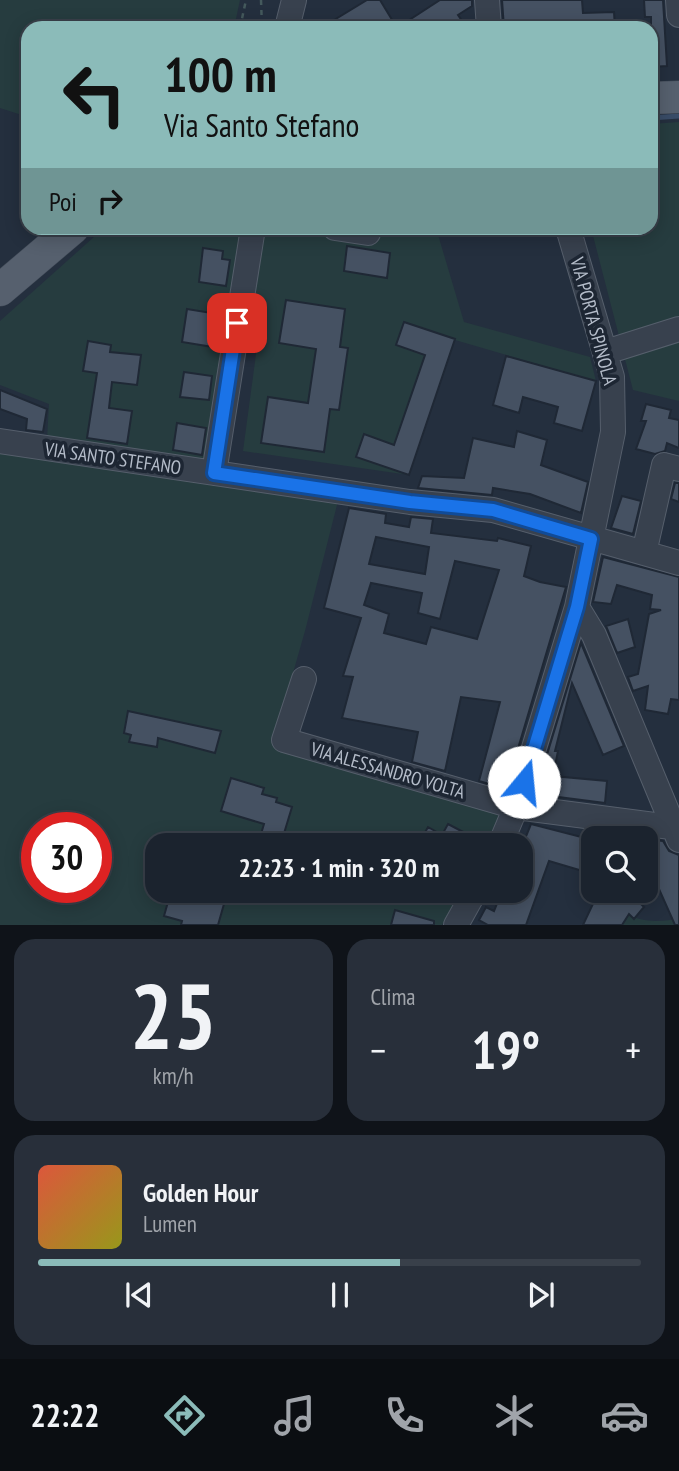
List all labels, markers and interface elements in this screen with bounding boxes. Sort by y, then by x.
text: 100 m [164,42,277,106]
icon: left [49,49,140,140]
text: Via Santo Stefano [164,104,359,146]
icon: right [91,182,129,220]
text: Poi [49,185,77,218]
street label: VIA PORTA SPINOLA [565,254,623,387]
pin [207,293,267,353]
icon: arrive [218,304,256,342]
street label: VIA SANTO STEFANO [42,436,183,479]
street label: VIA ALESSANDRO VOLTA [307,736,468,804]
position arrow [487,745,561,819]
speed limit sign: 30 [21,812,112,903]
map controls [581,826,658,903]
button: search [581,826,658,903]
text: 22:23 · 1 min · 320 m [239,851,439,884]
text: 25 [130,956,217,1074]
text: Clima [371,982,416,1011]
text: 19° [471,1016,540,1083]
text: − [371,1025,386,1074]
text: + [625,1025,641,1074]
text: km/h [153,1061,194,1090]
text: Golden Hour [143,1176,258,1209]
text: Lumen [143,1209,197,1238]
icon: previous [120,1276,158,1314]
icon: pause [321,1276,359,1314]
icon: next [522,1276,560,1314]
icon: directions [160,1391,209,1440]
icon: music [270,1391,319,1440]
icon: phone [380,1391,429,1440]
icon: climate [490,1391,539,1440]
icon: car [600,1391,649,1440]
text: 22:22 [30,1394,100,1436]

